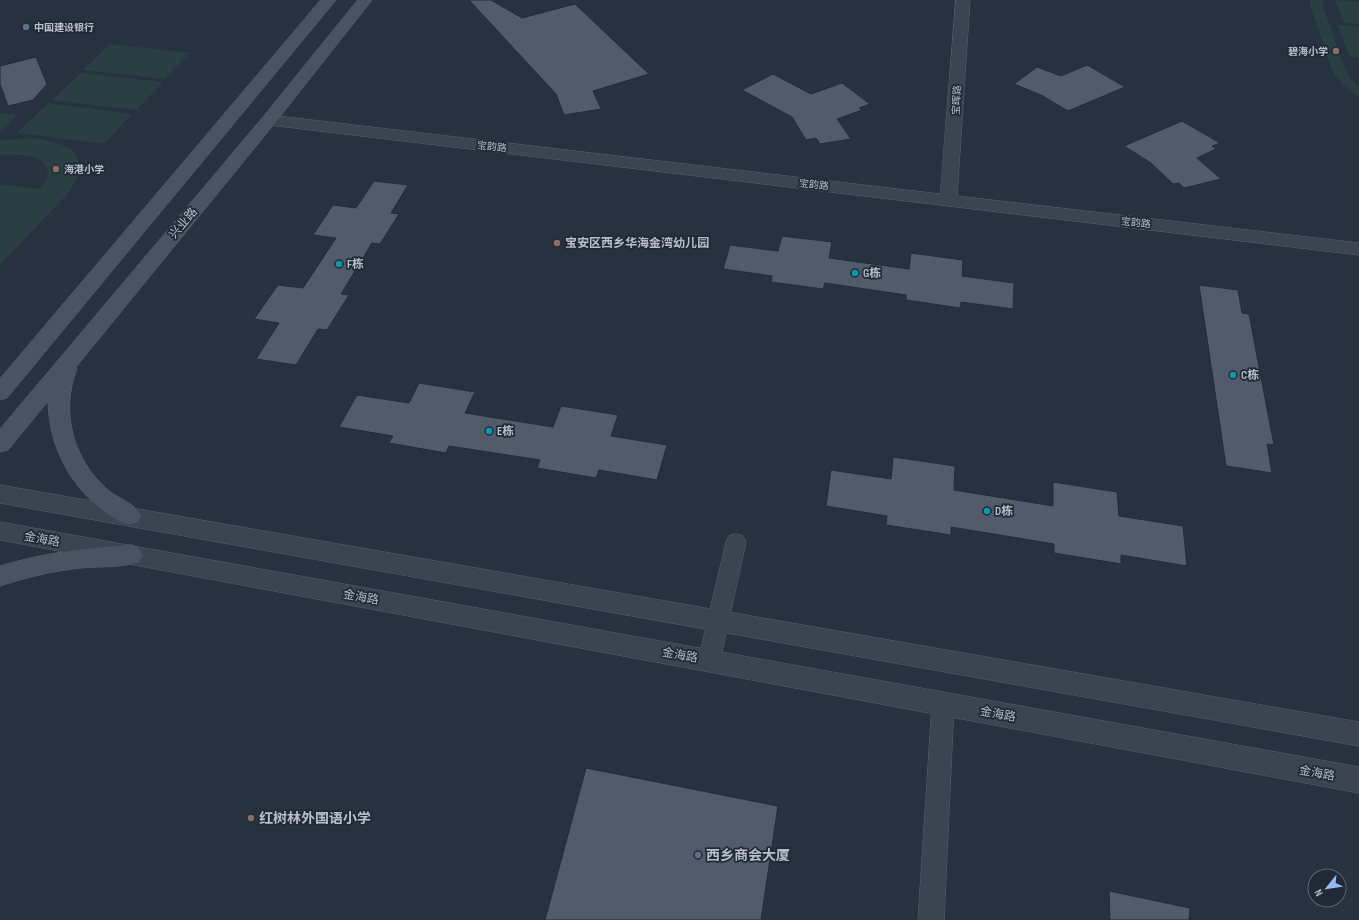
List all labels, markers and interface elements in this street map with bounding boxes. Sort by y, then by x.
marker: 中国建设银行 [21,22,31,32]
place label: 中国建设银行 [34,22,94,34]
place label: 碧海小学 [1288,46,1328,58]
marker: 碧海小学 [1331,46,1341,56]
street label: 宝晖路 [950,85,964,115]
street label: 宝韵路 [476,139,507,155]
marker: 海港小学 [51,164,61,174]
place label: 海港小学 [64,164,104,176]
street label: 宝韵路 [798,177,829,193]
street label: 兴业路 [166,205,201,242]
street label: 宝韵路 [1120,215,1151,231]
place label: 宝安区西乡华海金湾幼儿园 [565,236,709,251]
marker: 宝安区西乡华海金湾幼儿园 [552,238,562,248]
place label: F栋 [347,257,364,272]
marker: F栋 [334,259,344,269]
place label: G栋 [863,266,881,281]
marker: G栋 [850,268,860,278]
place label: C栋 [1241,368,1259,383]
marker: C栋 [1228,370,1238,380]
place label: E栋 [497,424,514,439]
marker: E栋 [484,426,494,436]
place label: D栋 [995,504,1013,519]
marker: D栋 [982,506,992,516]
street label: 金海路 [23,529,61,550]
street label: 金海路 [342,587,380,608]
street label: 金海路 [661,645,699,666]
street label: 金海路 [979,704,1017,725]
street label: 金海路 [1298,763,1336,784]
place label: 红树林外国语小学 [259,810,371,827]
marker: 红树林外国语小学 [246,813,256,823]
place label: 西乡商会大厦 [706,847,790,864]
marker: 西乡商会大厦 [693,850,703,860]
north arrow [1307,868,1347,908]
text: N [1312,887,1326,899]

